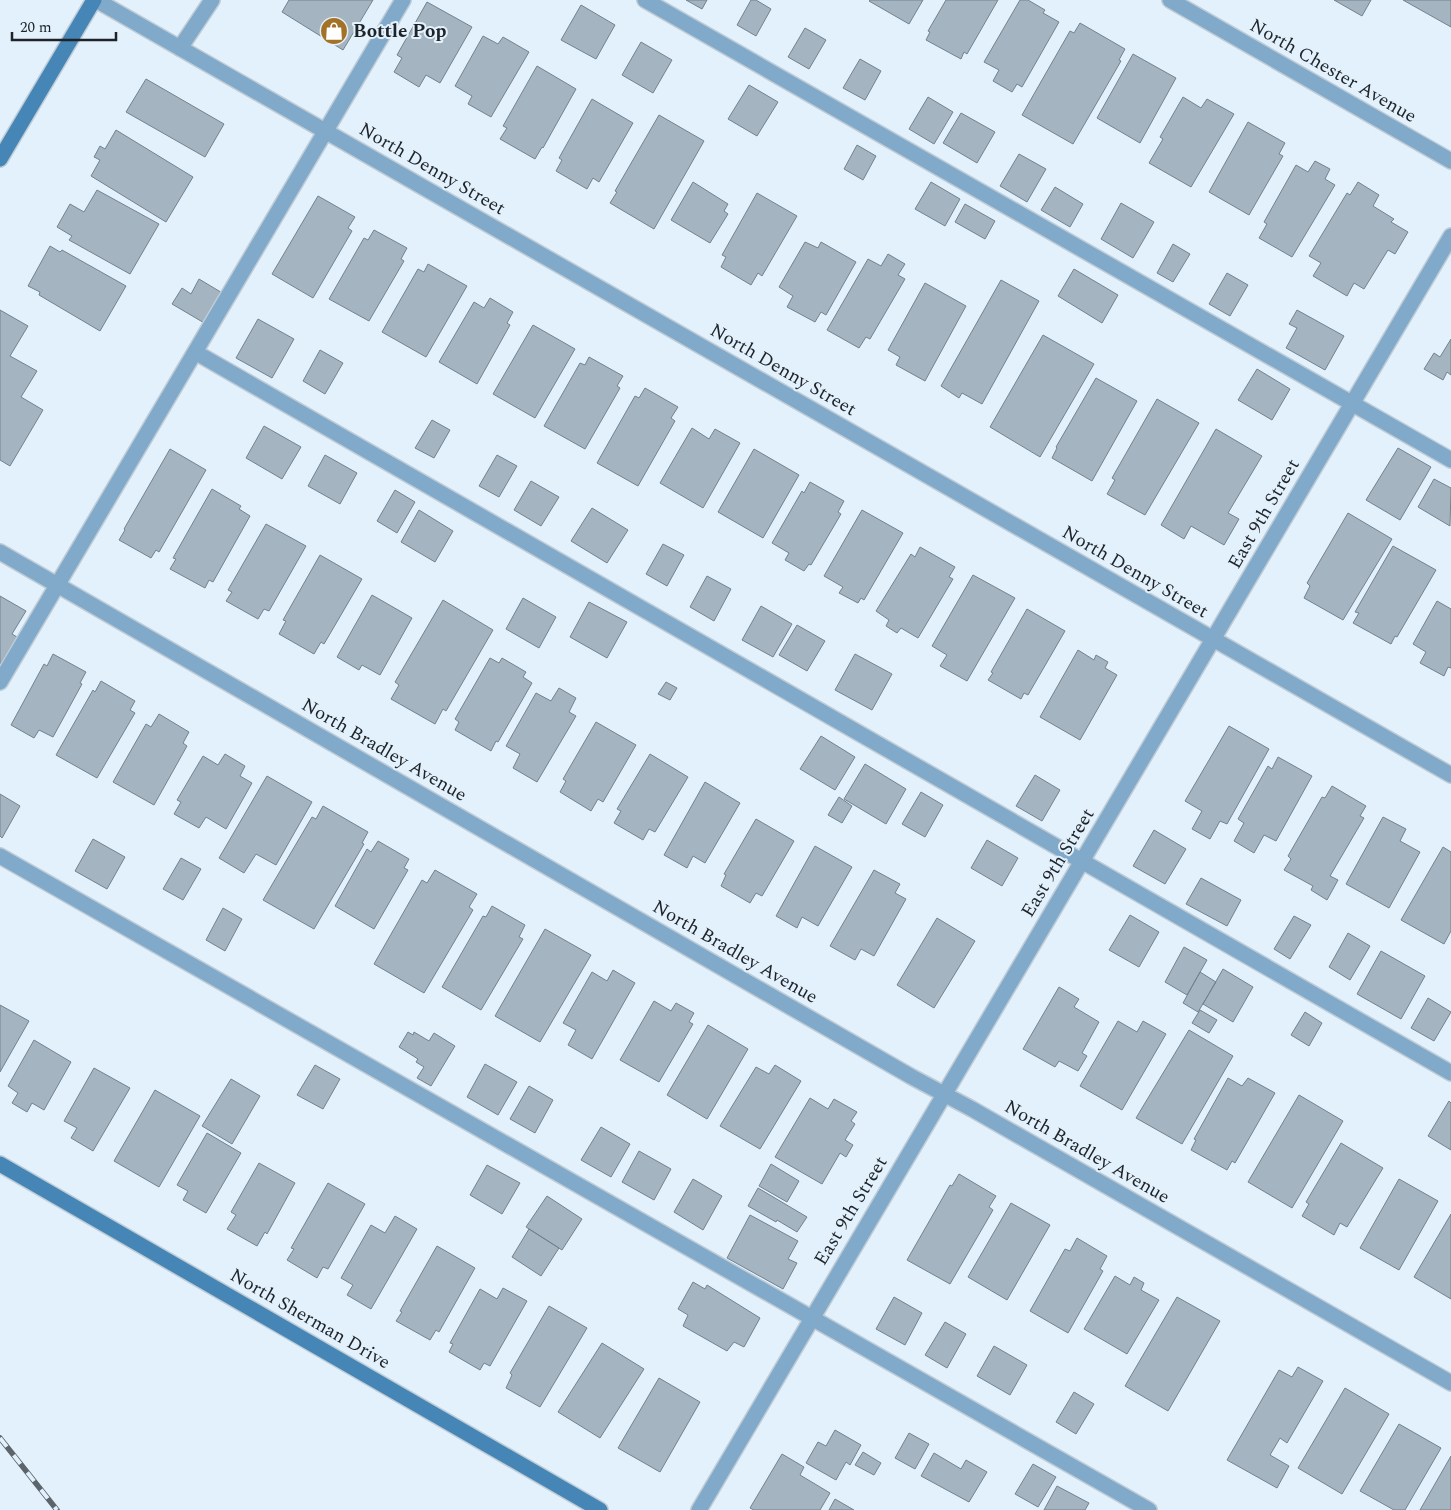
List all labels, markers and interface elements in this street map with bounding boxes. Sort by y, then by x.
scale bar [12,10,116,42]
street label: North Chester Avenue [1244,11,1422,131]
text: 20 m [20,16,52,39]
shop icon: Bottle Pop [319,16,349,46]
place label: Bottle Pop [353,17,446,46]
street label: North Denny Street [353,115,511,223]
street label: North Denny Street [704,316,862,424]
street label: East 9th Street [1221,453,1307,575]
street label: North Denny Street [1056,518,1214,626]
street label: North Bradley Avenue [296,691,472,809]
street label: East 9th Street [1014,803,1102,923]
street label: North Bradley Avenue [647,893,823,1011]
street label: North Bradley Avenue [999,1093,1175,1211]
street label: East 9th Street [807,1151,895,1271]
street label: North Sherman Drive [224,1261,396,1377]

